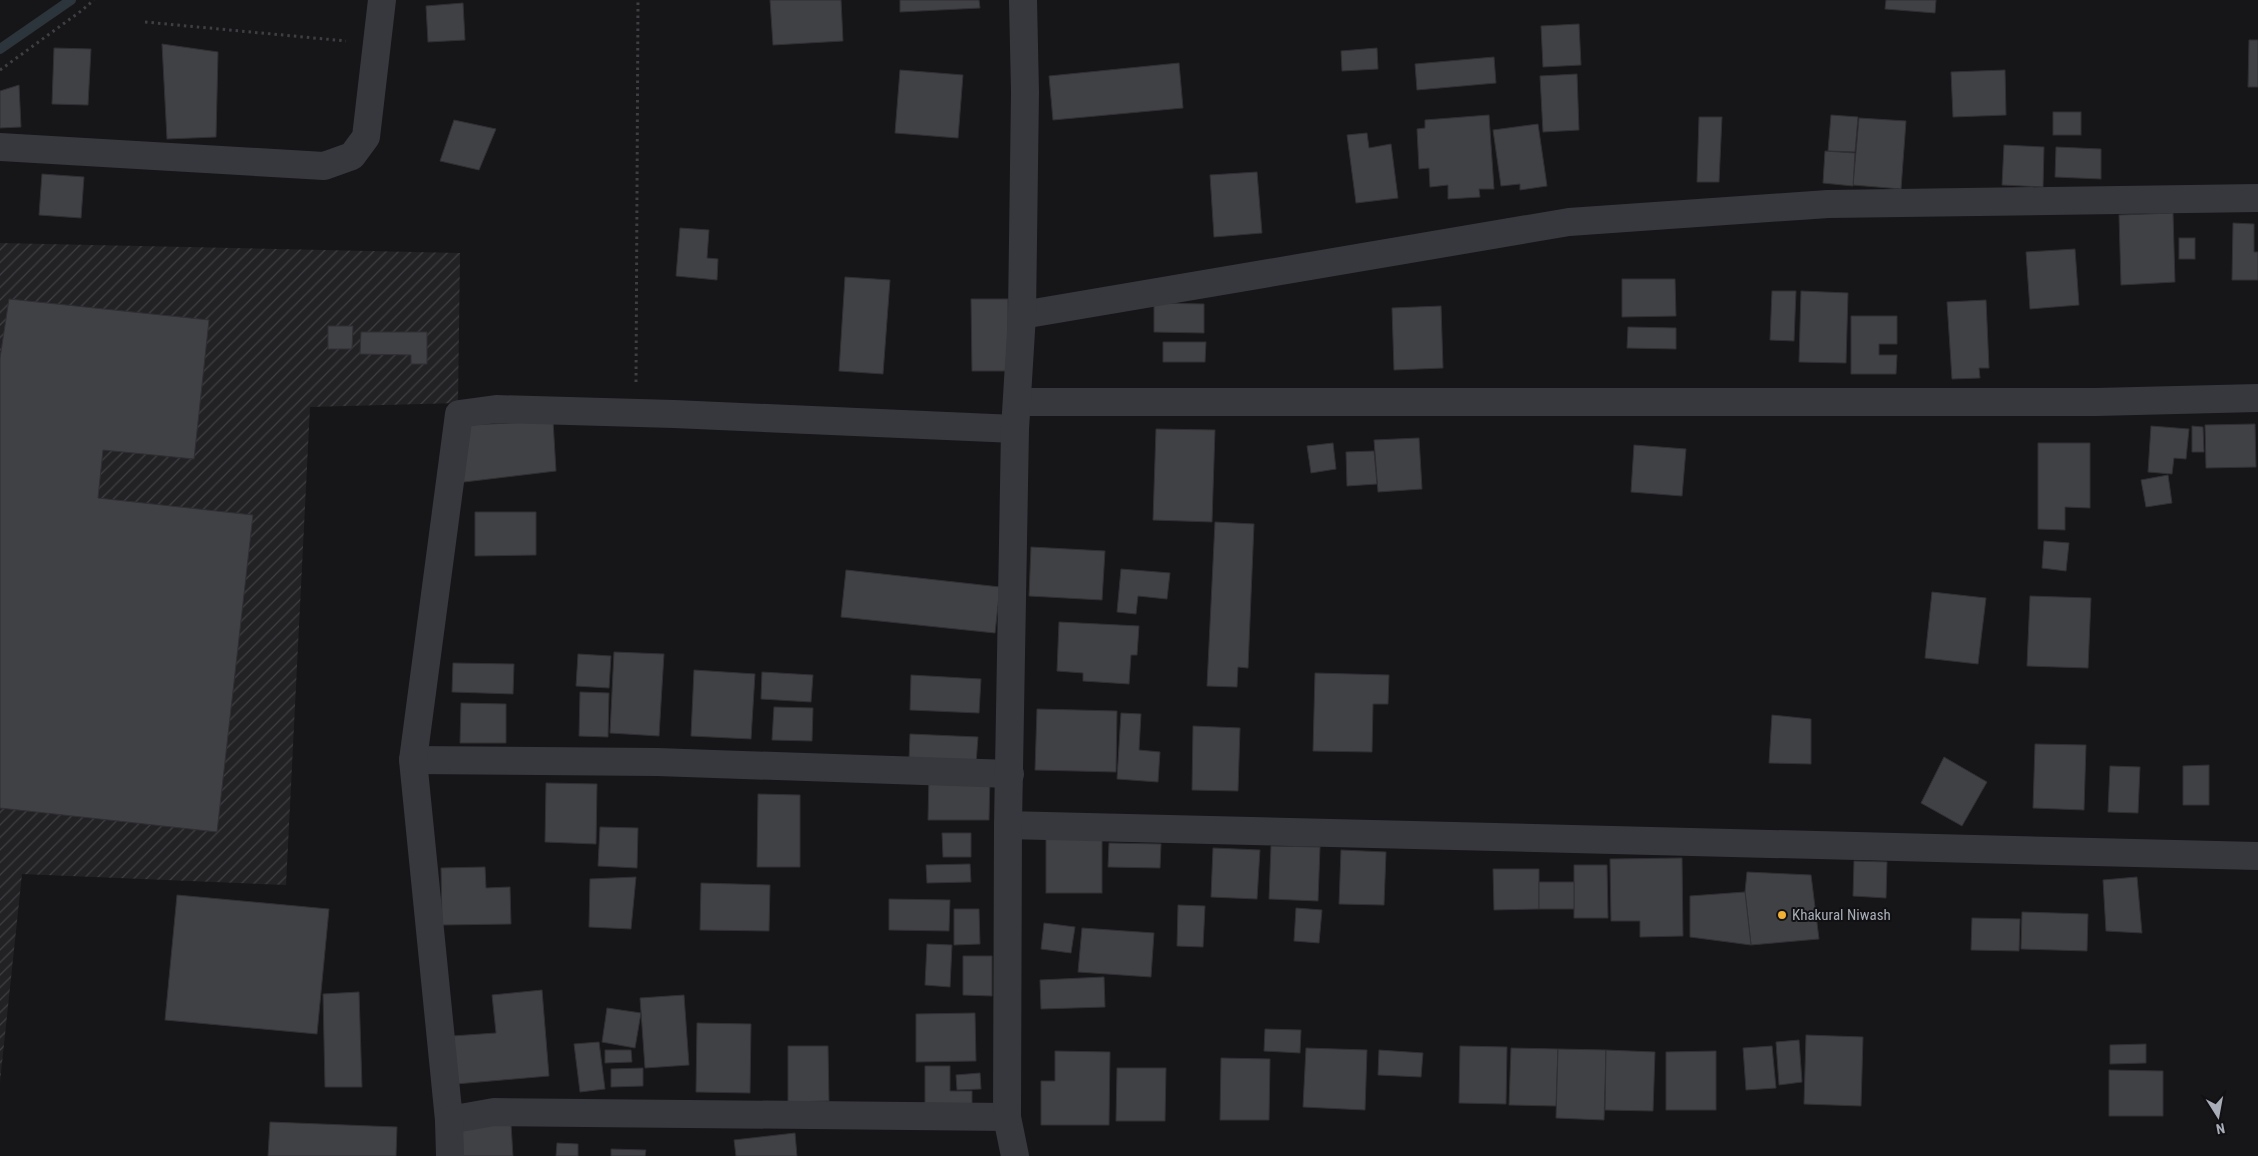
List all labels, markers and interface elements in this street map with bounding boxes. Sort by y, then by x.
place label: Khakural Niwash [1792,906,1891,924]
marker: Khakural Niwash [1776,909,1788,921]
north arrow [2193,1091,2243,1141]
text: N [2215,1120,2226,1137]

